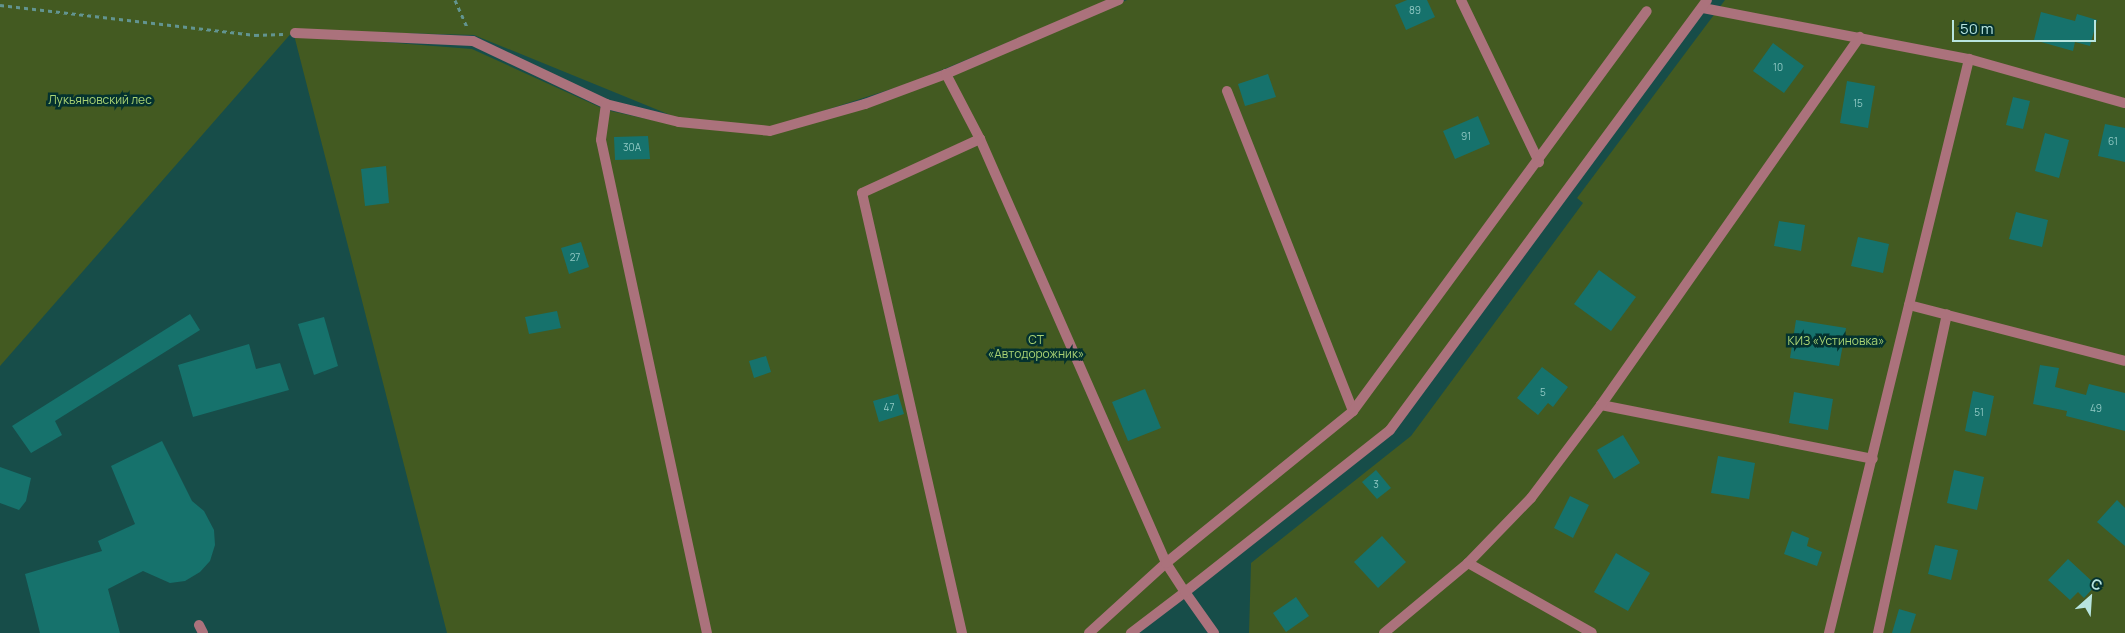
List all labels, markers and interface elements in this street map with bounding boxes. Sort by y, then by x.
house number: 89 [1409,5,1421,17]
scale bar [1955,10,2099,42]
text: 50 m [1960,18,1994,39]
house number: 10 [1773,62,1783,74]
park label: Лукьяновский лес [48,93,152,107]
house number: 15 [1853,98,1863,110]
house number: 91 [1461,131,1471,143]
house number: 61 [2108,136,2118,148]
house number: 30А [623,142,641,154]
house number: 27 [570,252,580,264]
park label: СТ «Автодорожник» [988,333,1084,361]
park label: КИЗ «Устиновка» [1788,334,1884,348]
house number: 5 [1540,387,1546,399]
house number: 47 [884,402,894,414]
house number: 49 [2090,403,2102,415]
house number: 51 [1974,407,1984,419]
house number: 3 [1373,479,1379,491]
north arrow [2065,573,2115,623]
text: С [2088,573,2106,595]

